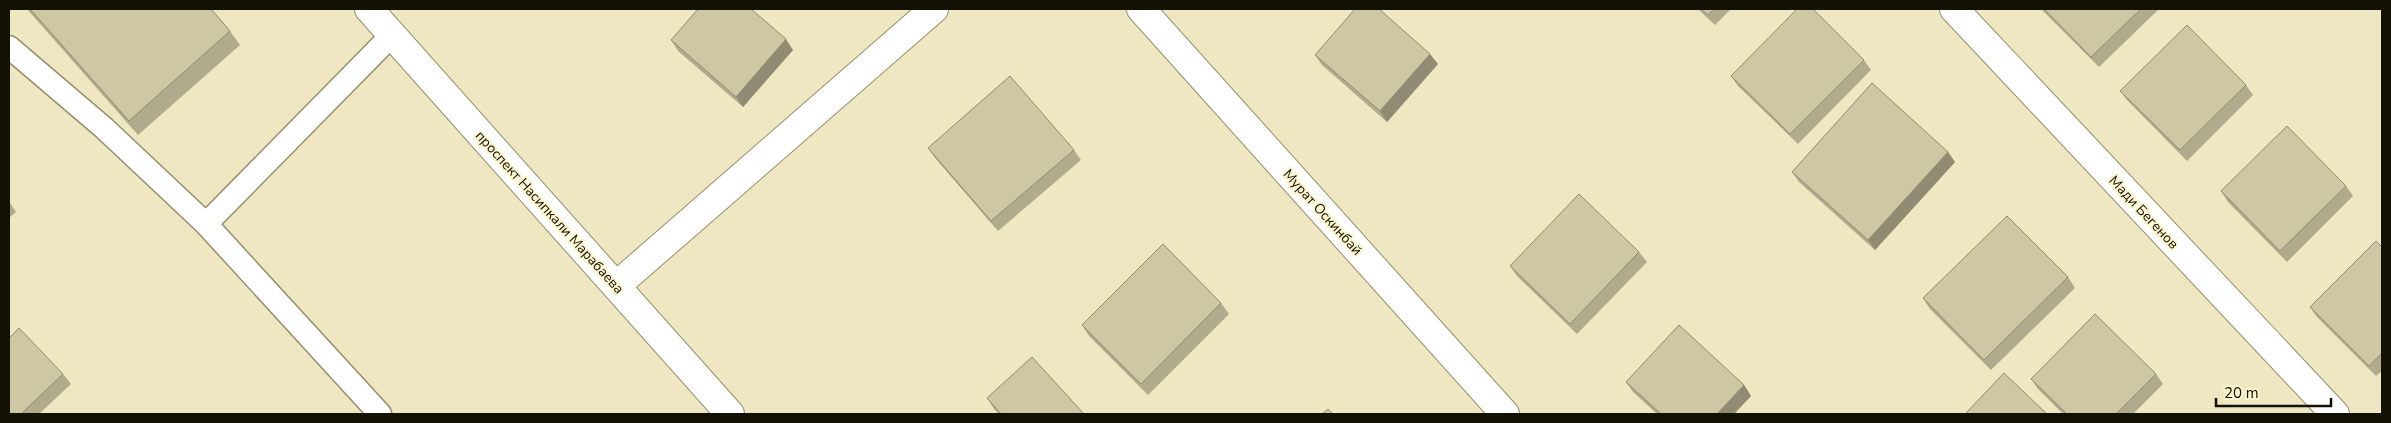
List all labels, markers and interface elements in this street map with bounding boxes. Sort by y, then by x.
street label: проспект Насипкали Марабаева [471,127,628,298]
street label: Мурат Оскинбай [1279,165,1366,259]
street label: Мади Бегенов [2105,172,2183,253]
scale bar [2216,376,2331,408]
text: 20 m [2224,383,2259,403]

